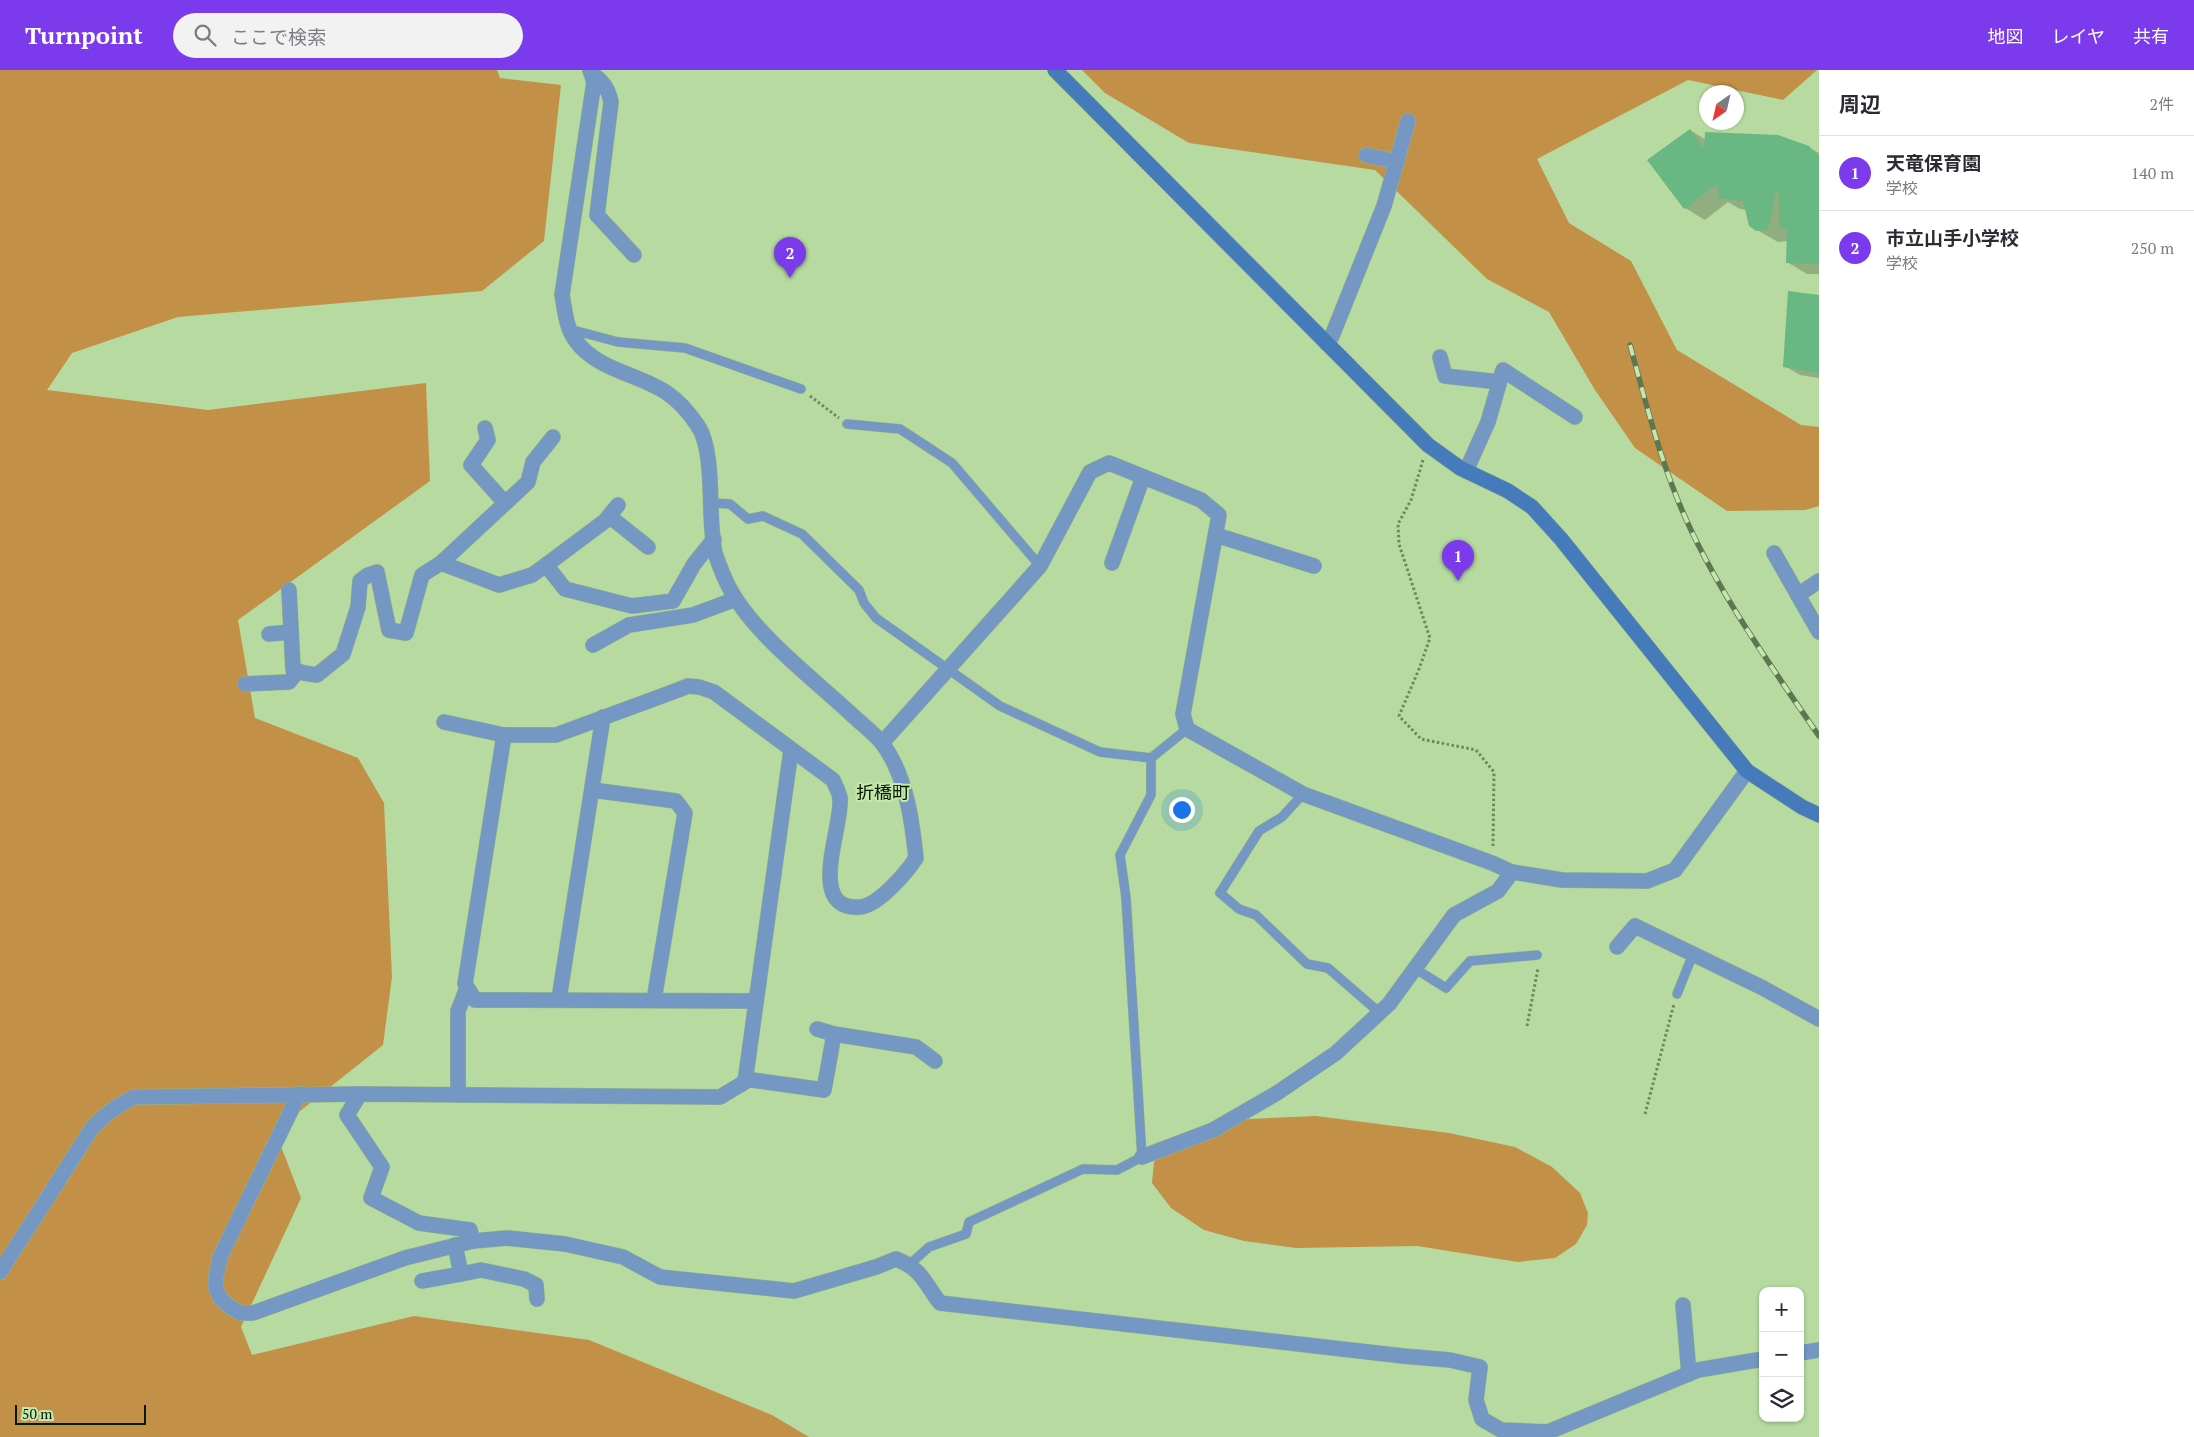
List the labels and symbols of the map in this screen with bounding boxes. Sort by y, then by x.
north arrow [1699,85,1744,130]
pin: 2 [774,237,806,278]
pin: 1 [1442,540,1474,581]
district label: 折橋町 [856,780,910,804]
your location [1169,797,1195,823]
scale bar [15,1402,146,1425]

